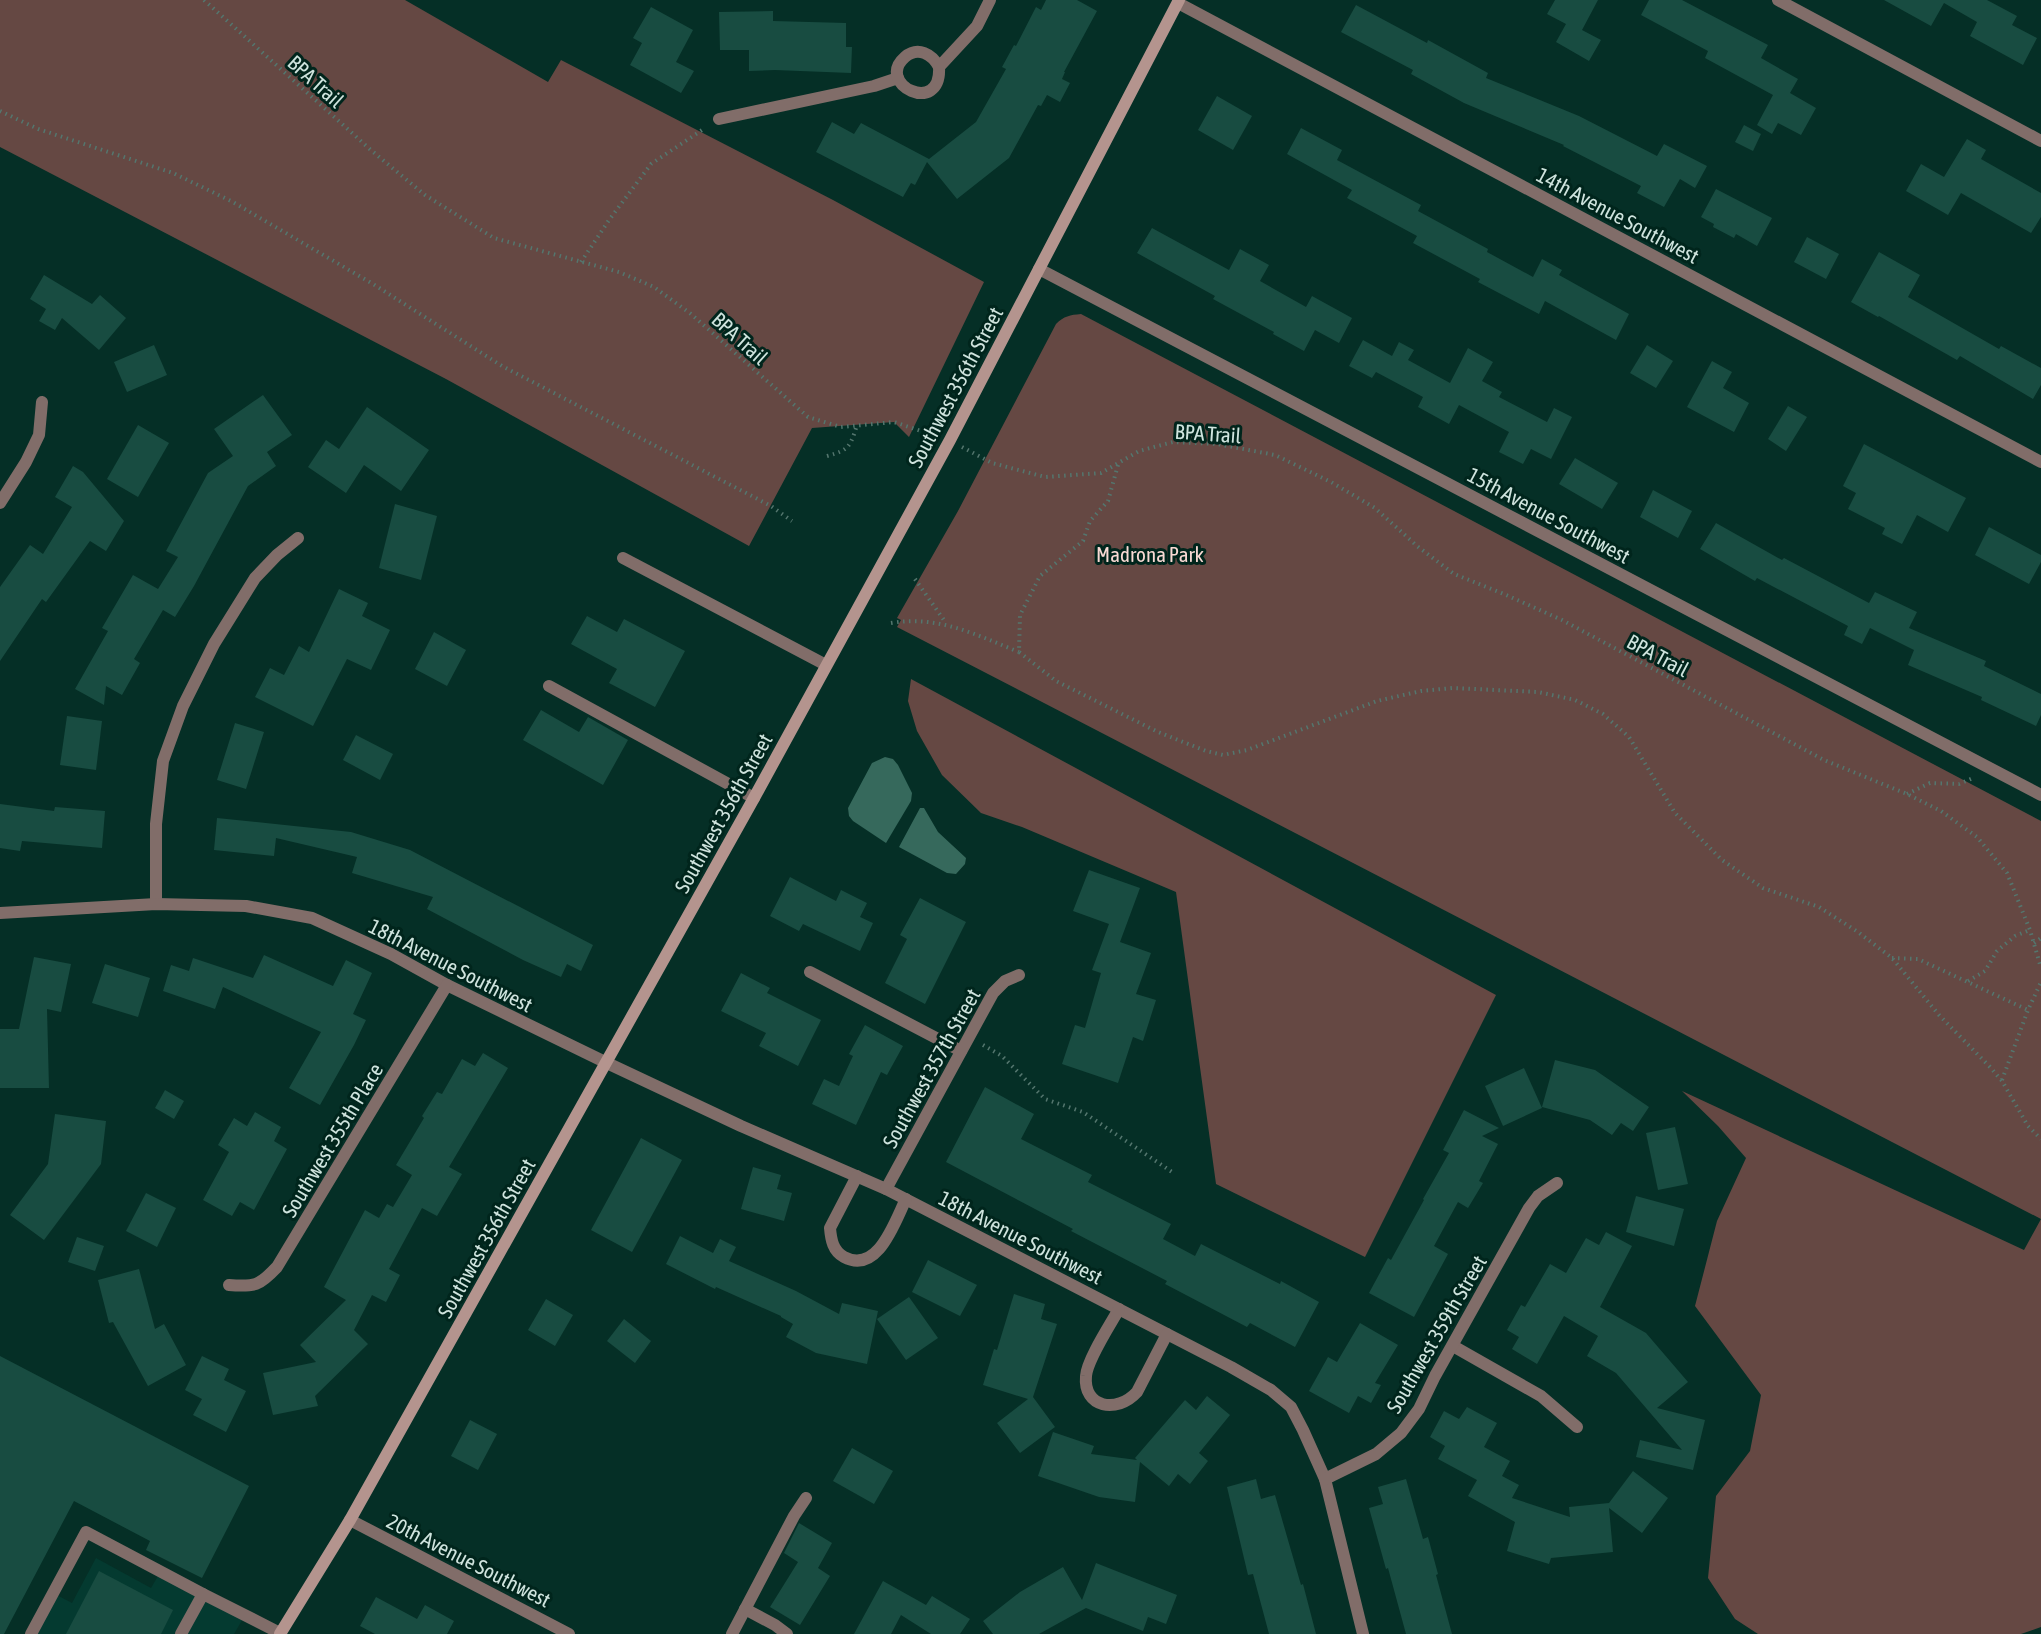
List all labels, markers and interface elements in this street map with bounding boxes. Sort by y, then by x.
street label: BPA Trail [283,50,349,112]
street label: 14th Avenue Southwest [1533,162,1703,268]
street label: Southwest 356th Street [903,303,1007,471]
street label: BPA Trail [707,307,773,369]
street label: BPA Trail [1174,419,1242,447]
street label: 15th Avenue Southwest [1464,462,1634,568]
park label: Madrona Park [1096,542,1204,566]
street label: BPA Trail [1623,629,1693,681]
street label: Southwest 356th Street [669,729,777,897]
street label: 18th Avenue Southwest [365,913,537,1017]
street label: Southwest 357th Street [877,984,985,1152]
street label: Southwest 355th Place [277,1059,387,1221]
street label: Southwest 356th Street [432,1154,540,1322]
street label: 18th Avenue Southwest [935,1185,1107,1289]
street label: Southwest 359th Street [1381,1251,1491,1417]
street label: 20th Avenue Southwest [383,1508,555,1612]

